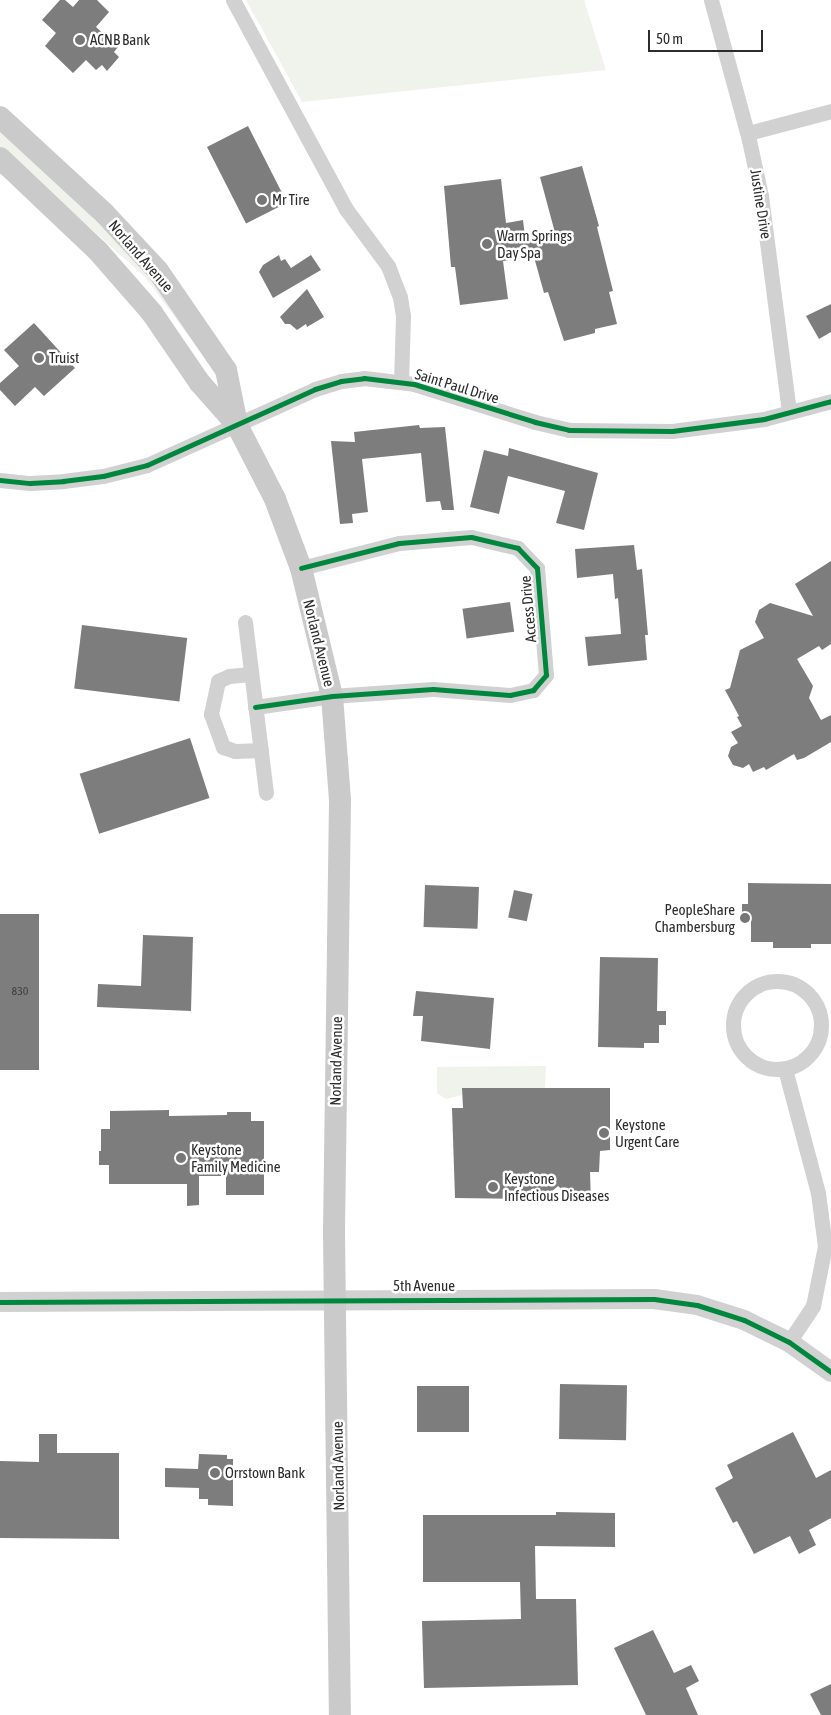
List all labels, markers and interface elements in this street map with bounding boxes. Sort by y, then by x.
scale bar [651,20,766,52]
text: 50 m [656,30,683,47]
place label: ACNB Bank [90,31,150,49]
marker: ACNB Bank [74,34,86,46]
street label: Justine Drive [747,168,775,240]
place label: Mr Tire [272,191,309,209]
marker: Mr Tire [256,194,268,206]
street label: Norland Avenue [105,216,177,296]
place label: Warm Springs Day Spa [497,226,572,261]
marker: Warm Springs Day Spa [481,238,493,250]
place label: Truist [49,349,79,367]
marker: Truist [33,352,45,364]
street label: Saint Paul Drive [413,365,501,407]
street label: Access Drive [516,575,540,643]
street label: Norland Avenue [299,598,339,688]
place label: PeopleShare Chambersburg [655,900,735,935]
marker: PeopleShare Chambersburg [739,912,751,924]
house number: 830 [12,985,28,999]
street label: Norland Avenue [326,1016,346,1106]
place label: Keystone Urgent Care [615,1115,679,1150]
marker: Keystone Urgent Care [597,1126,611,1140]
place label: Keystone Family Medicine [191,1140,280,1175]
marker: Keystone Family Medicine [175,1152,187,1164]
place label: Keystone Infectious Diseases [504,1169,609,1204]
marker: Keystone Infectious Diseases [486,1180,500,1194]
street label: 5th Avenue [393,1277,455,1295]
street label: Norland Avenue [328,1421,348,1511]
place label: Orrstown Bank [225,1464,305,1482]
marker: Orrstown Bank [209,1467,221,1479]

